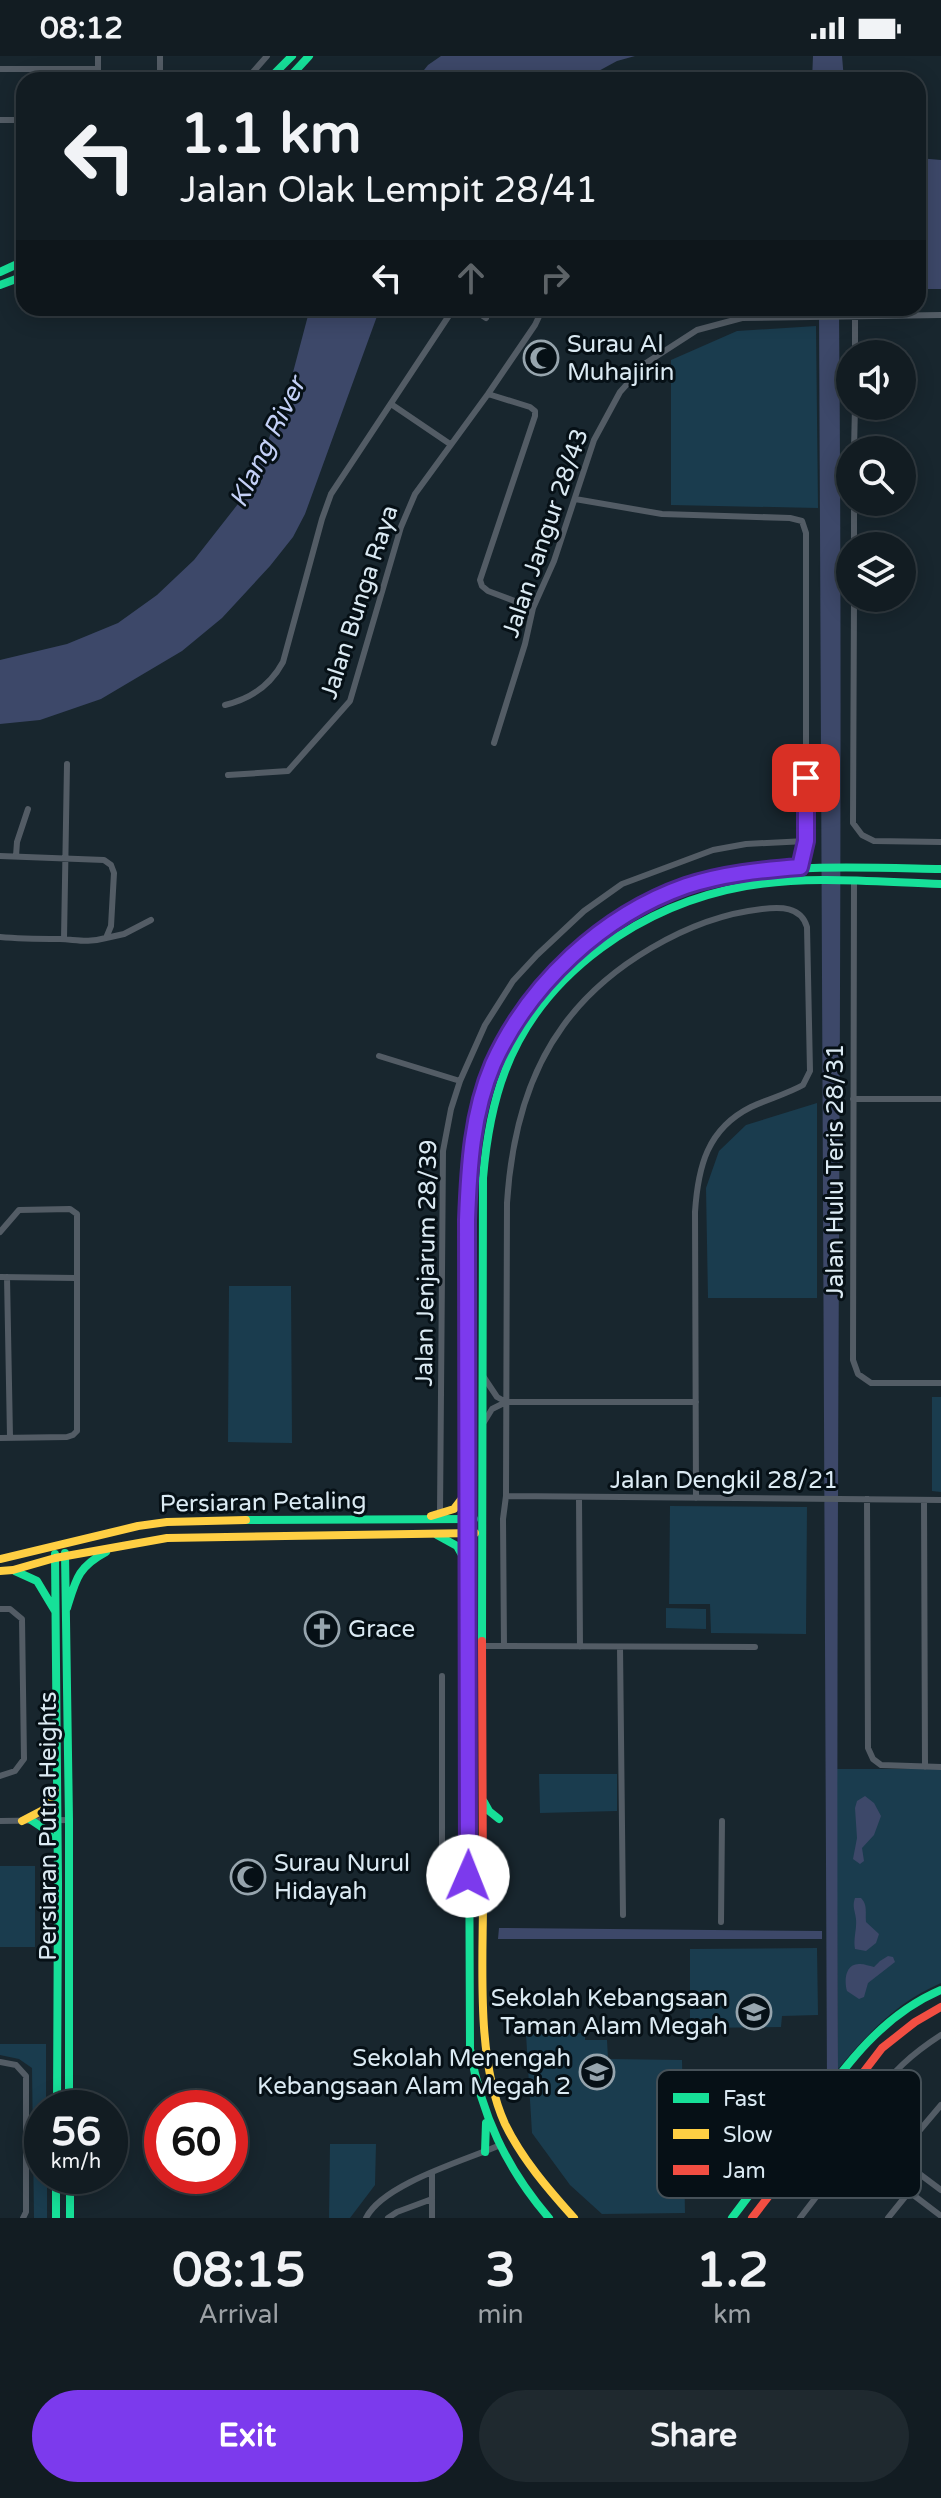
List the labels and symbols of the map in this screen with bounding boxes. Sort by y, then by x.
place label: Surau Al Muhajirin [567,330,674,387]
mosque icon: Surau Al Muhajirin [522,339,560,377]
water label: Klang River [223,369,314,512]
street label: Jalan Jangur 28/43 [496,425,595,641]
street label: Jalan Bunga Raya [314,502,405,703]
pin [772,744,840,812]
street label: Jalan Hulu Teris 28/31 [821,1044,850,1298]
street label: Jalan Jenjarum 28/39 [410,1139,443,1387]
street label: Jalan Dengkil 28/21 [610,1466,838,1495]
street label: Persiaran Petaling [159,1486,367,1519]
church icon: Grace [303,1610,341,1648]
place label: Grace [348,1615,415,1644]
street label: Persiaran Putra Heights [34,1691,63,1961]
position arrow [426,1834,510,1918]
place label: Surau Nurul Hidayah [274,1849,410,1906]
mosque icon: Surau Nurul Hidayah [229,1858,267,1896]
place label: Sekolah Kebangsaan Taman Alam Megah [491,1984,728,2041]
school or university icon: Sekolah Kebangsaan Taman Alam Megah [735,1993,773,2031]
place label: Sekolah Menengah Kebangsaan Alam Megah 2 [257,2044,571,2101]
school or university icon: Sekolah Menengah Kebangsaan Alam Megah 2 [578,2053,616,2091]
legend [657,2070,921,2198]
text: Fast [723,2086,766,2112]
speed limit sign: 60 [144,2090,248,2194]
text: Slow [723,2122,773,2148]
text: Jam [723,2158,766,2184]

